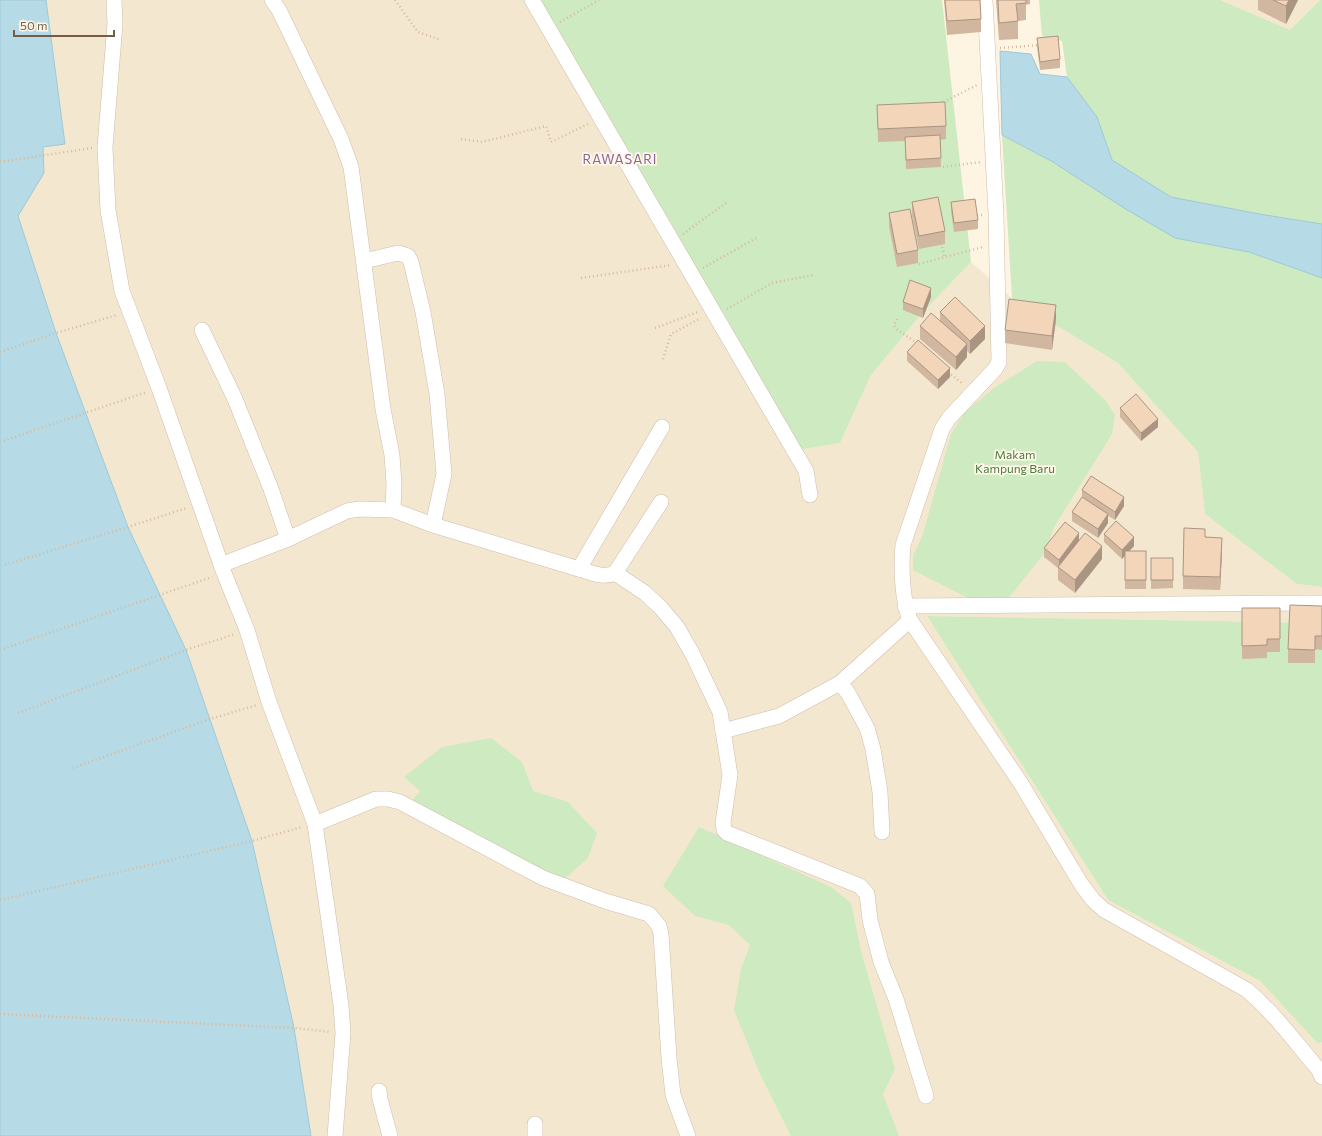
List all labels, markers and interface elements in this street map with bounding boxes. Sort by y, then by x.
scale bar [14,12,114,38]
text: 50 m [20,18,48,32]
district label: RAWASARI [583,151,657,167]
park label: Makam Kampung Baru [975,447,1055,475]

